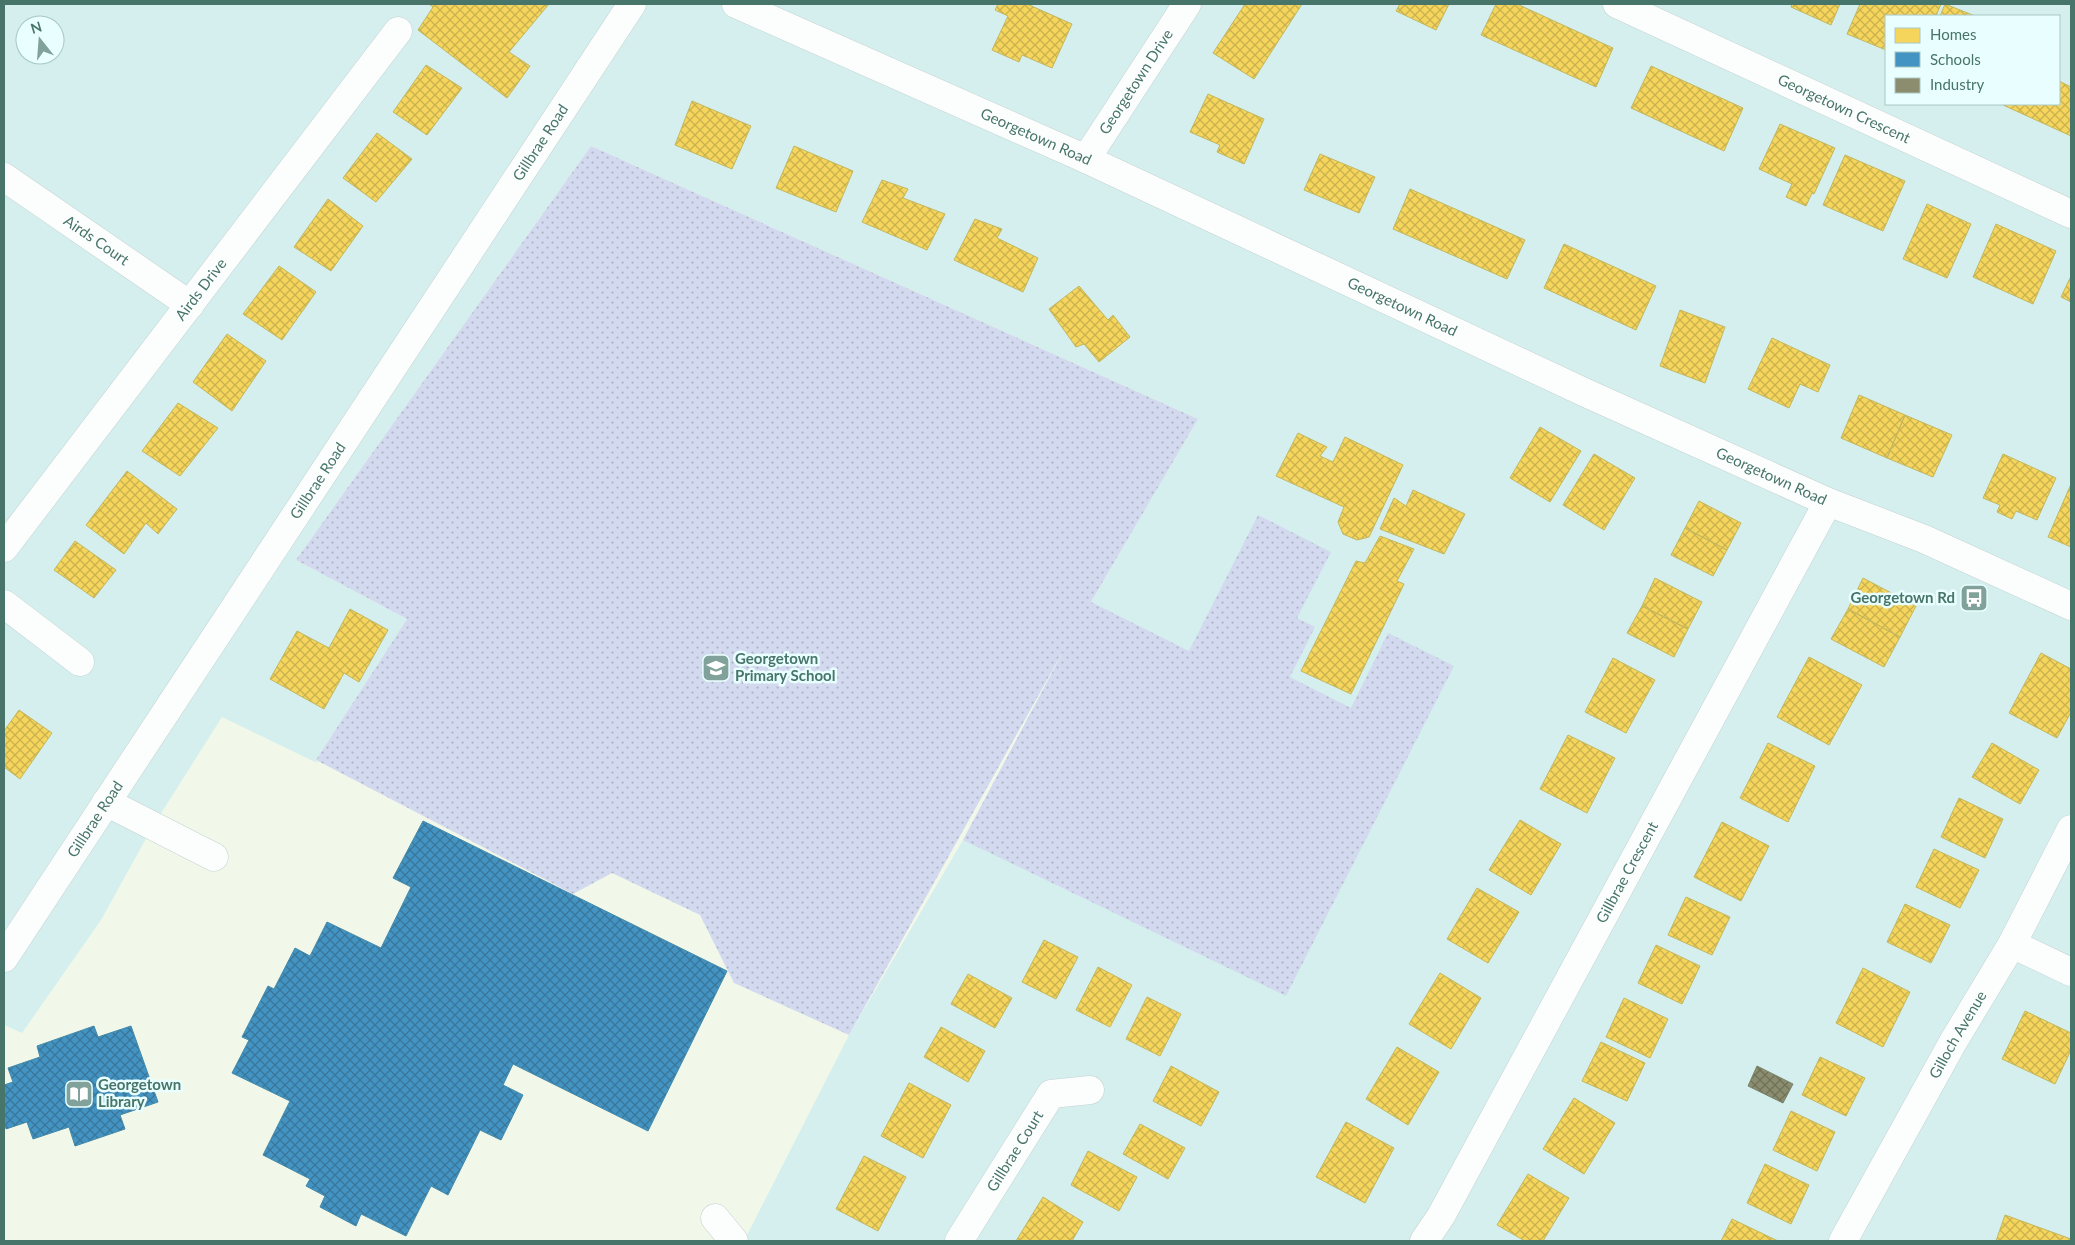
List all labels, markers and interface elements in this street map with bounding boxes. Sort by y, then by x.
north arrow [15,15,65,65]
legend [1885,15,2060,105]
text: N [28,17,44,37]
street label: Georgetown Drive [1095,25,1176,137]
text: Homes [1930,25,1976,43]
text: Schools [1930,50,1981,68]
street label: Georgetown Crescent [1775,70,1914,147]
text: Industry [1930,75,1985,93]
street label: Gillbrae Road [508,101,571,184]
street label: Georgetown Road [978,104,1095,168]
street label: Airds Court [61,211,133,269]
street label: Airds Drive [171,254,230,324]
street label: Georgetown Road [1345,273,1461,340]
street label: Gillbrae Road [285,439,349,522]
street label: Georgetown Road [1714,443,1830,508]
bus stop icon: Georgetown Rd [1959,583,1989,613]
place label: Georgetown Rd [1850,588,1955,606]
place label: Georgetown Primary School [735,649,835,684]
school or university icon: Georgetown Primary School [701,653,731,683]
street label: Gillbrae Road [63,777,126,860]
street label: Gillbrae Crescent [1592,818,1661,926]
street label: Gilloch Avenue [1925,987,1990,1082]
place label: Georgetown Library [98,1075,181,1110]
library icon: Georgetown Library [64,1079,94,1109]
street label: Gillbrae Court [982,1106,1047,1194]

